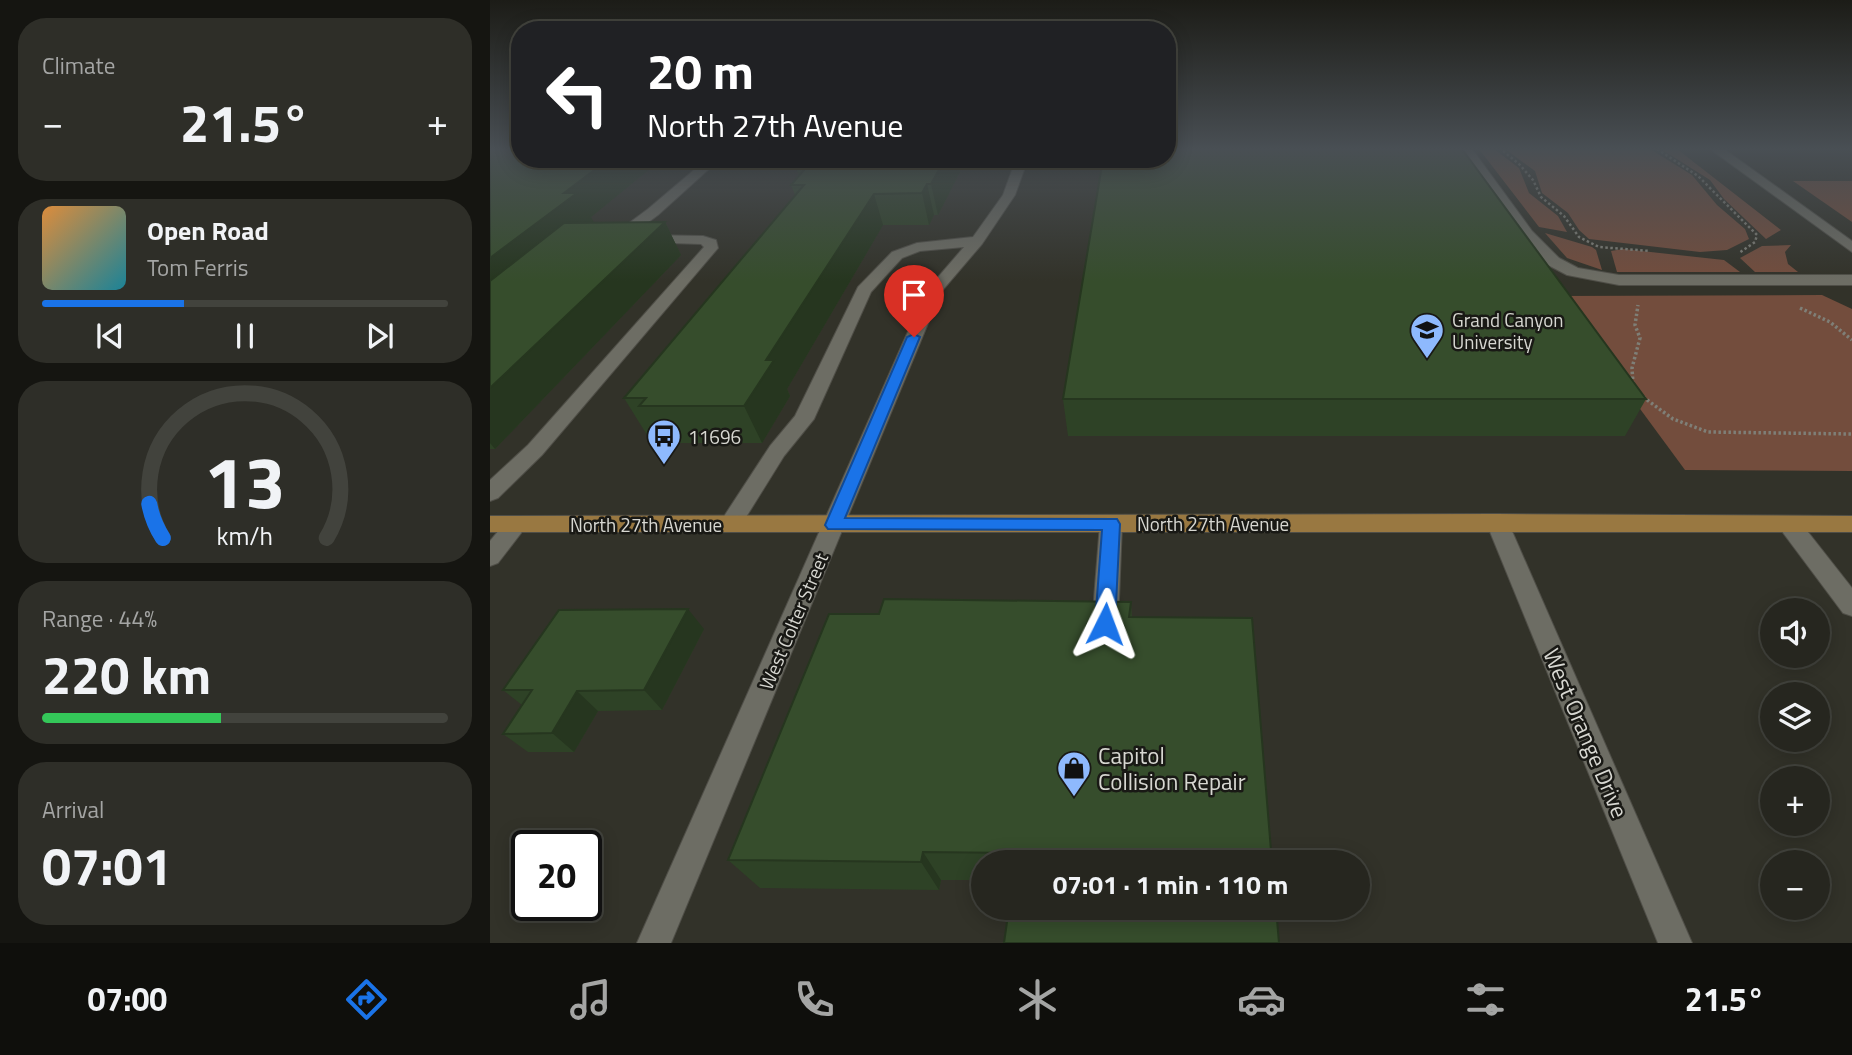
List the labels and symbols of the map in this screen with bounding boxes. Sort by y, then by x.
pin [884,265,944,337]
place label: Grand Canyon University [1452,305,1563,356]
school or university icon: Grand Canyon University [1408,311,1446,360]
bus stop icon: 11696 [645,417,683,466]
place label: 11696 [688,422,741,451]
street label: North 27th Avenue [1137,509,1289,538]
street label: North 27th Avenue [570,510,722,539]
street label: West Colter Street [751,548,835,694]
position arrow [1068,587,1142,661]
street label: West Orange Drive [1534,643,1638,823]
place label: Capitol Collision Repair [1098,738,1246,799]
shop icon: Capitol Collision Repair [1055,749,1093,798]
speed limit sign: 20 [511,830,602,921]

